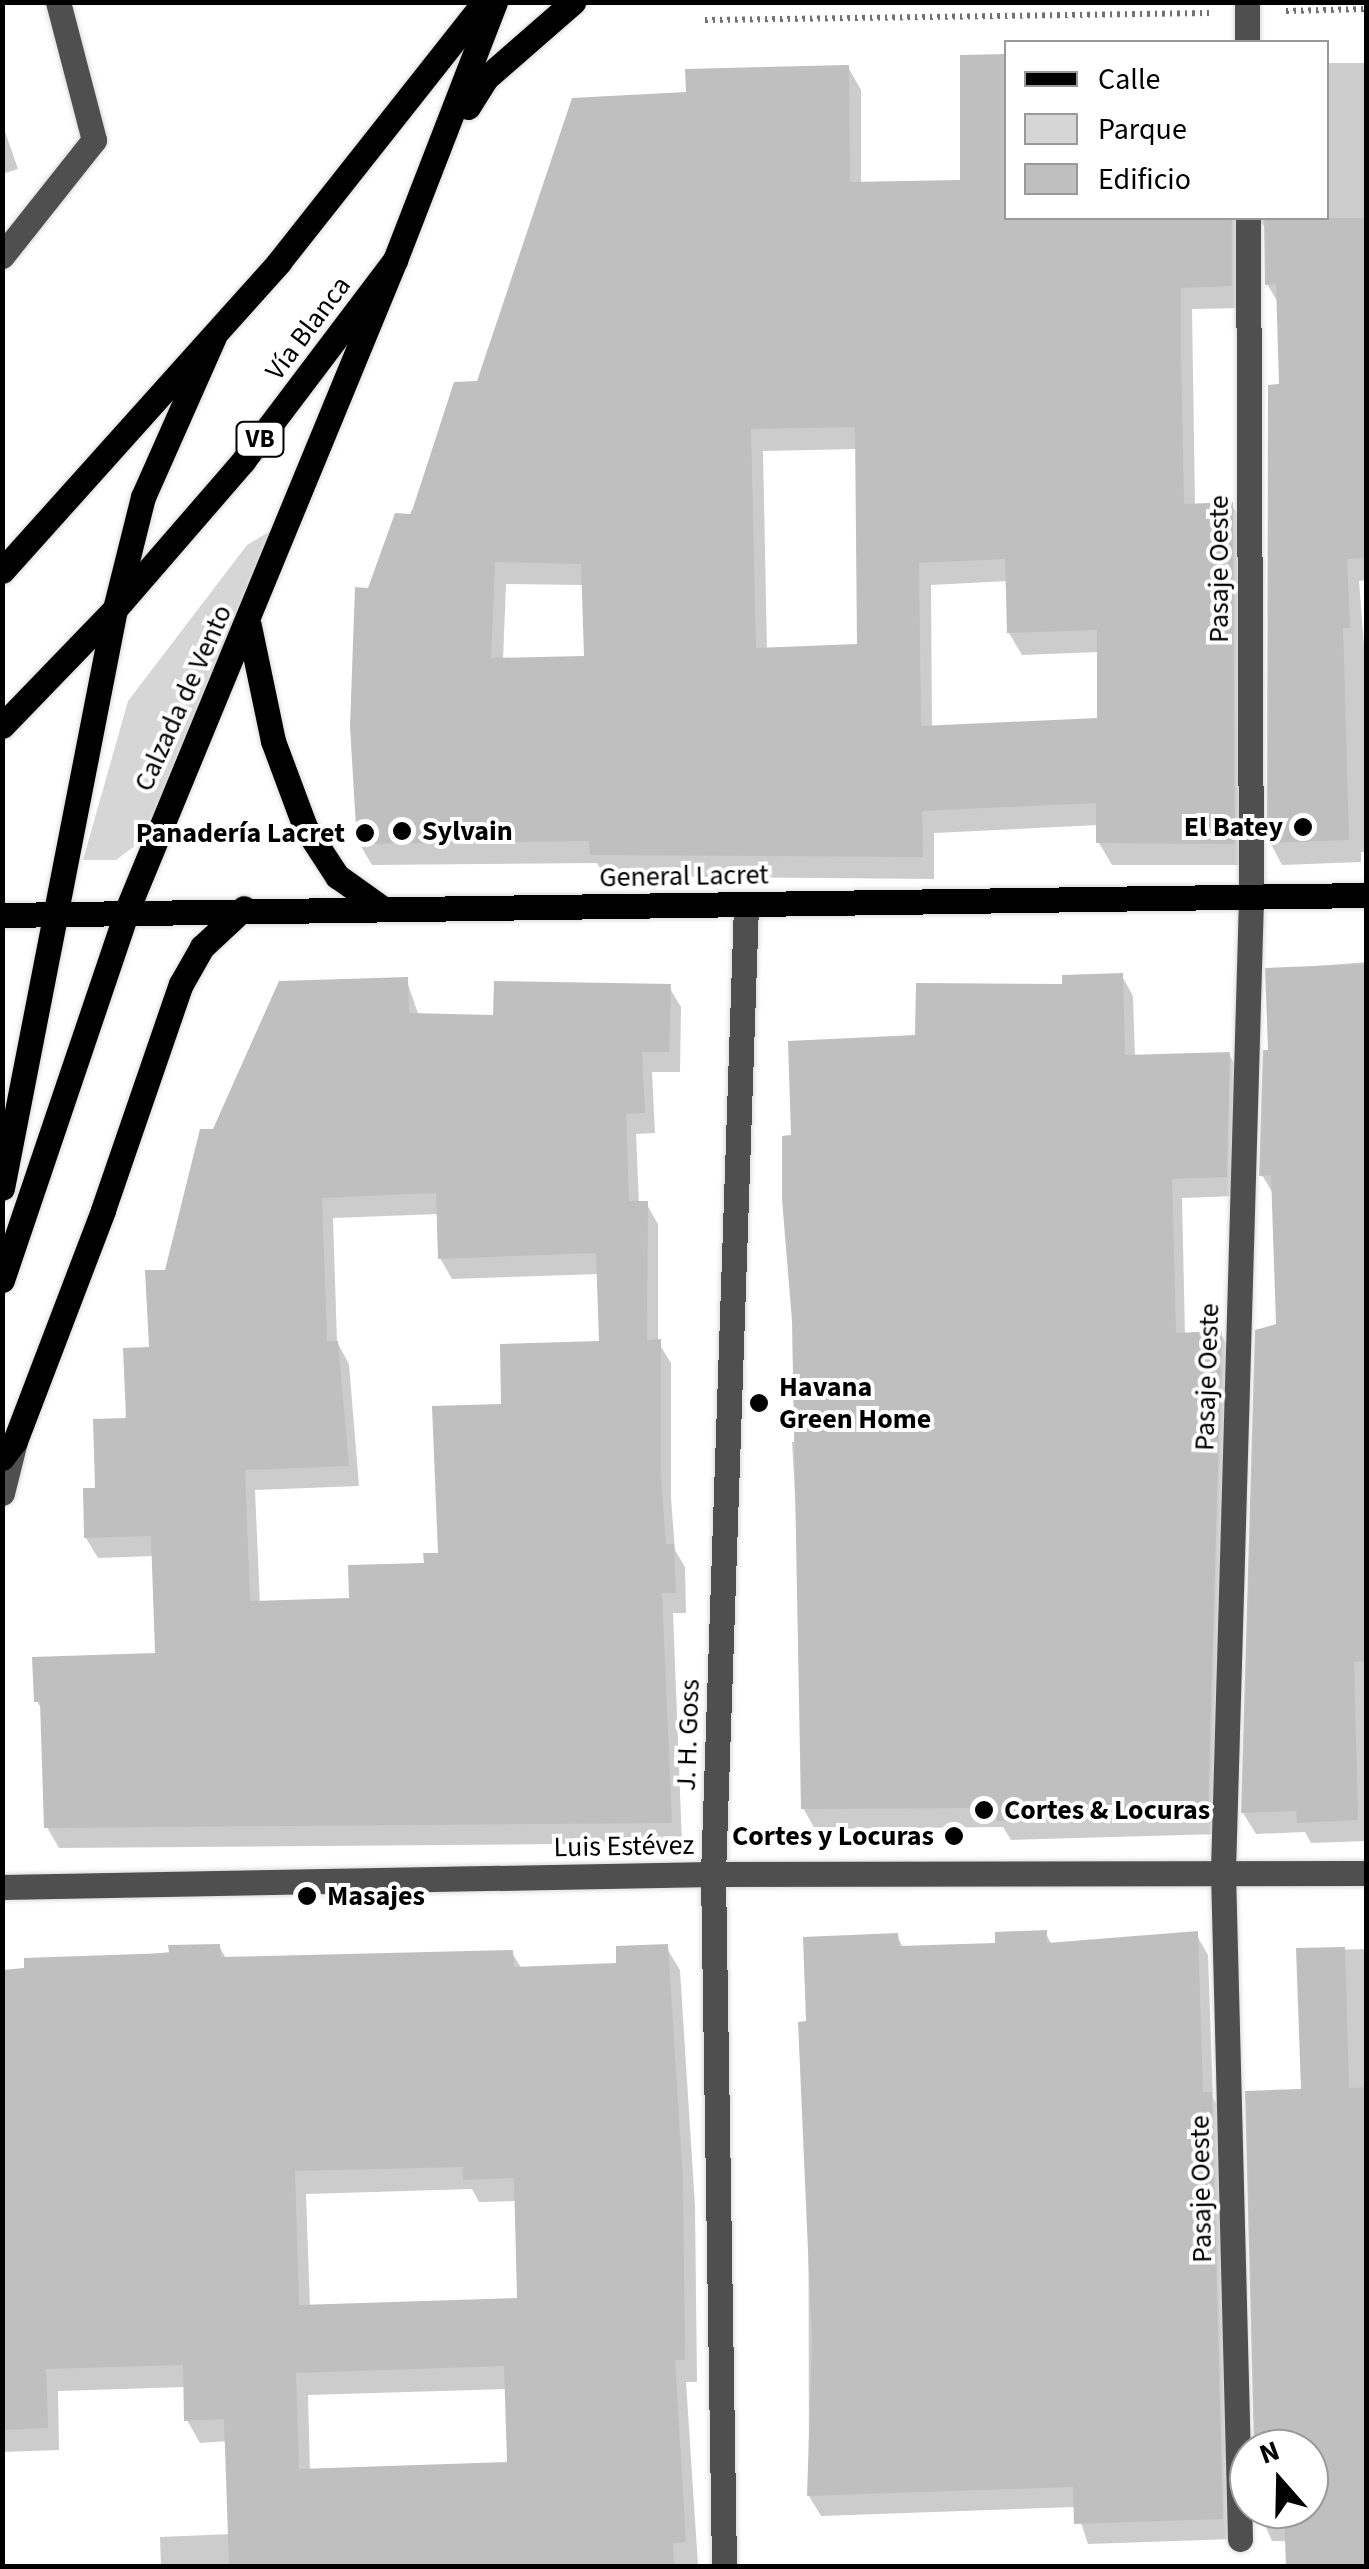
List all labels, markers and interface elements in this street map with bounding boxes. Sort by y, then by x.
legend [1004,40,1329,220]
text: Calle [1098,58,1160,101]
text: Parque [1098,108,1187,151]
text: Edificio [1098,158,1191,201]
street label: Vía Blanca [258,270,358,386]
road number: VB [235,419,285,459]
street label: Pasaje Oeste [1202,495,1236,643]
street label: Calzada de Vento [127,600,239,796]
place label: El Batey [1184,810,1283,844]
place label: Sylvain [422,814,513,848]
place label: Panadería Lacret [136,816,345,850]
marker: El Batey [1292,816,1314,838]
marker: Sylvain [391,820,413,842]
marker: Panadería Lacret [354,822,376,844]
street label: General Lacret [599,858,769,894]
street label: Pasaje Oeste [1188,1303,1226,1451]
place label: Havana Green Home [779,1370,931,1436]
marker: Havana Green Home [748,1392,770,1414]
street label: J. H. Goss [669,1678,707,1792]
place label: Cortes & Locuras [1004,1793,1210,1827]
marker: Cortes & Locuras [973,1799,995,1821]
place label: Cortes y Locuras [732,1819,934,1853]
marker: Cortes y Locuras [943,1825,965,1847]
street label: Luis Estévez [553,1828,695,1864]
place label: Masajes [327,1879,425,1913]
marker: Masajes [296,1885,318,1907]
street label: Pasaje Oeste [1183,2115,1219,2263]
north arrow [1229,2429,1329,2529]
text: N [1254,2431,1285,2475]

